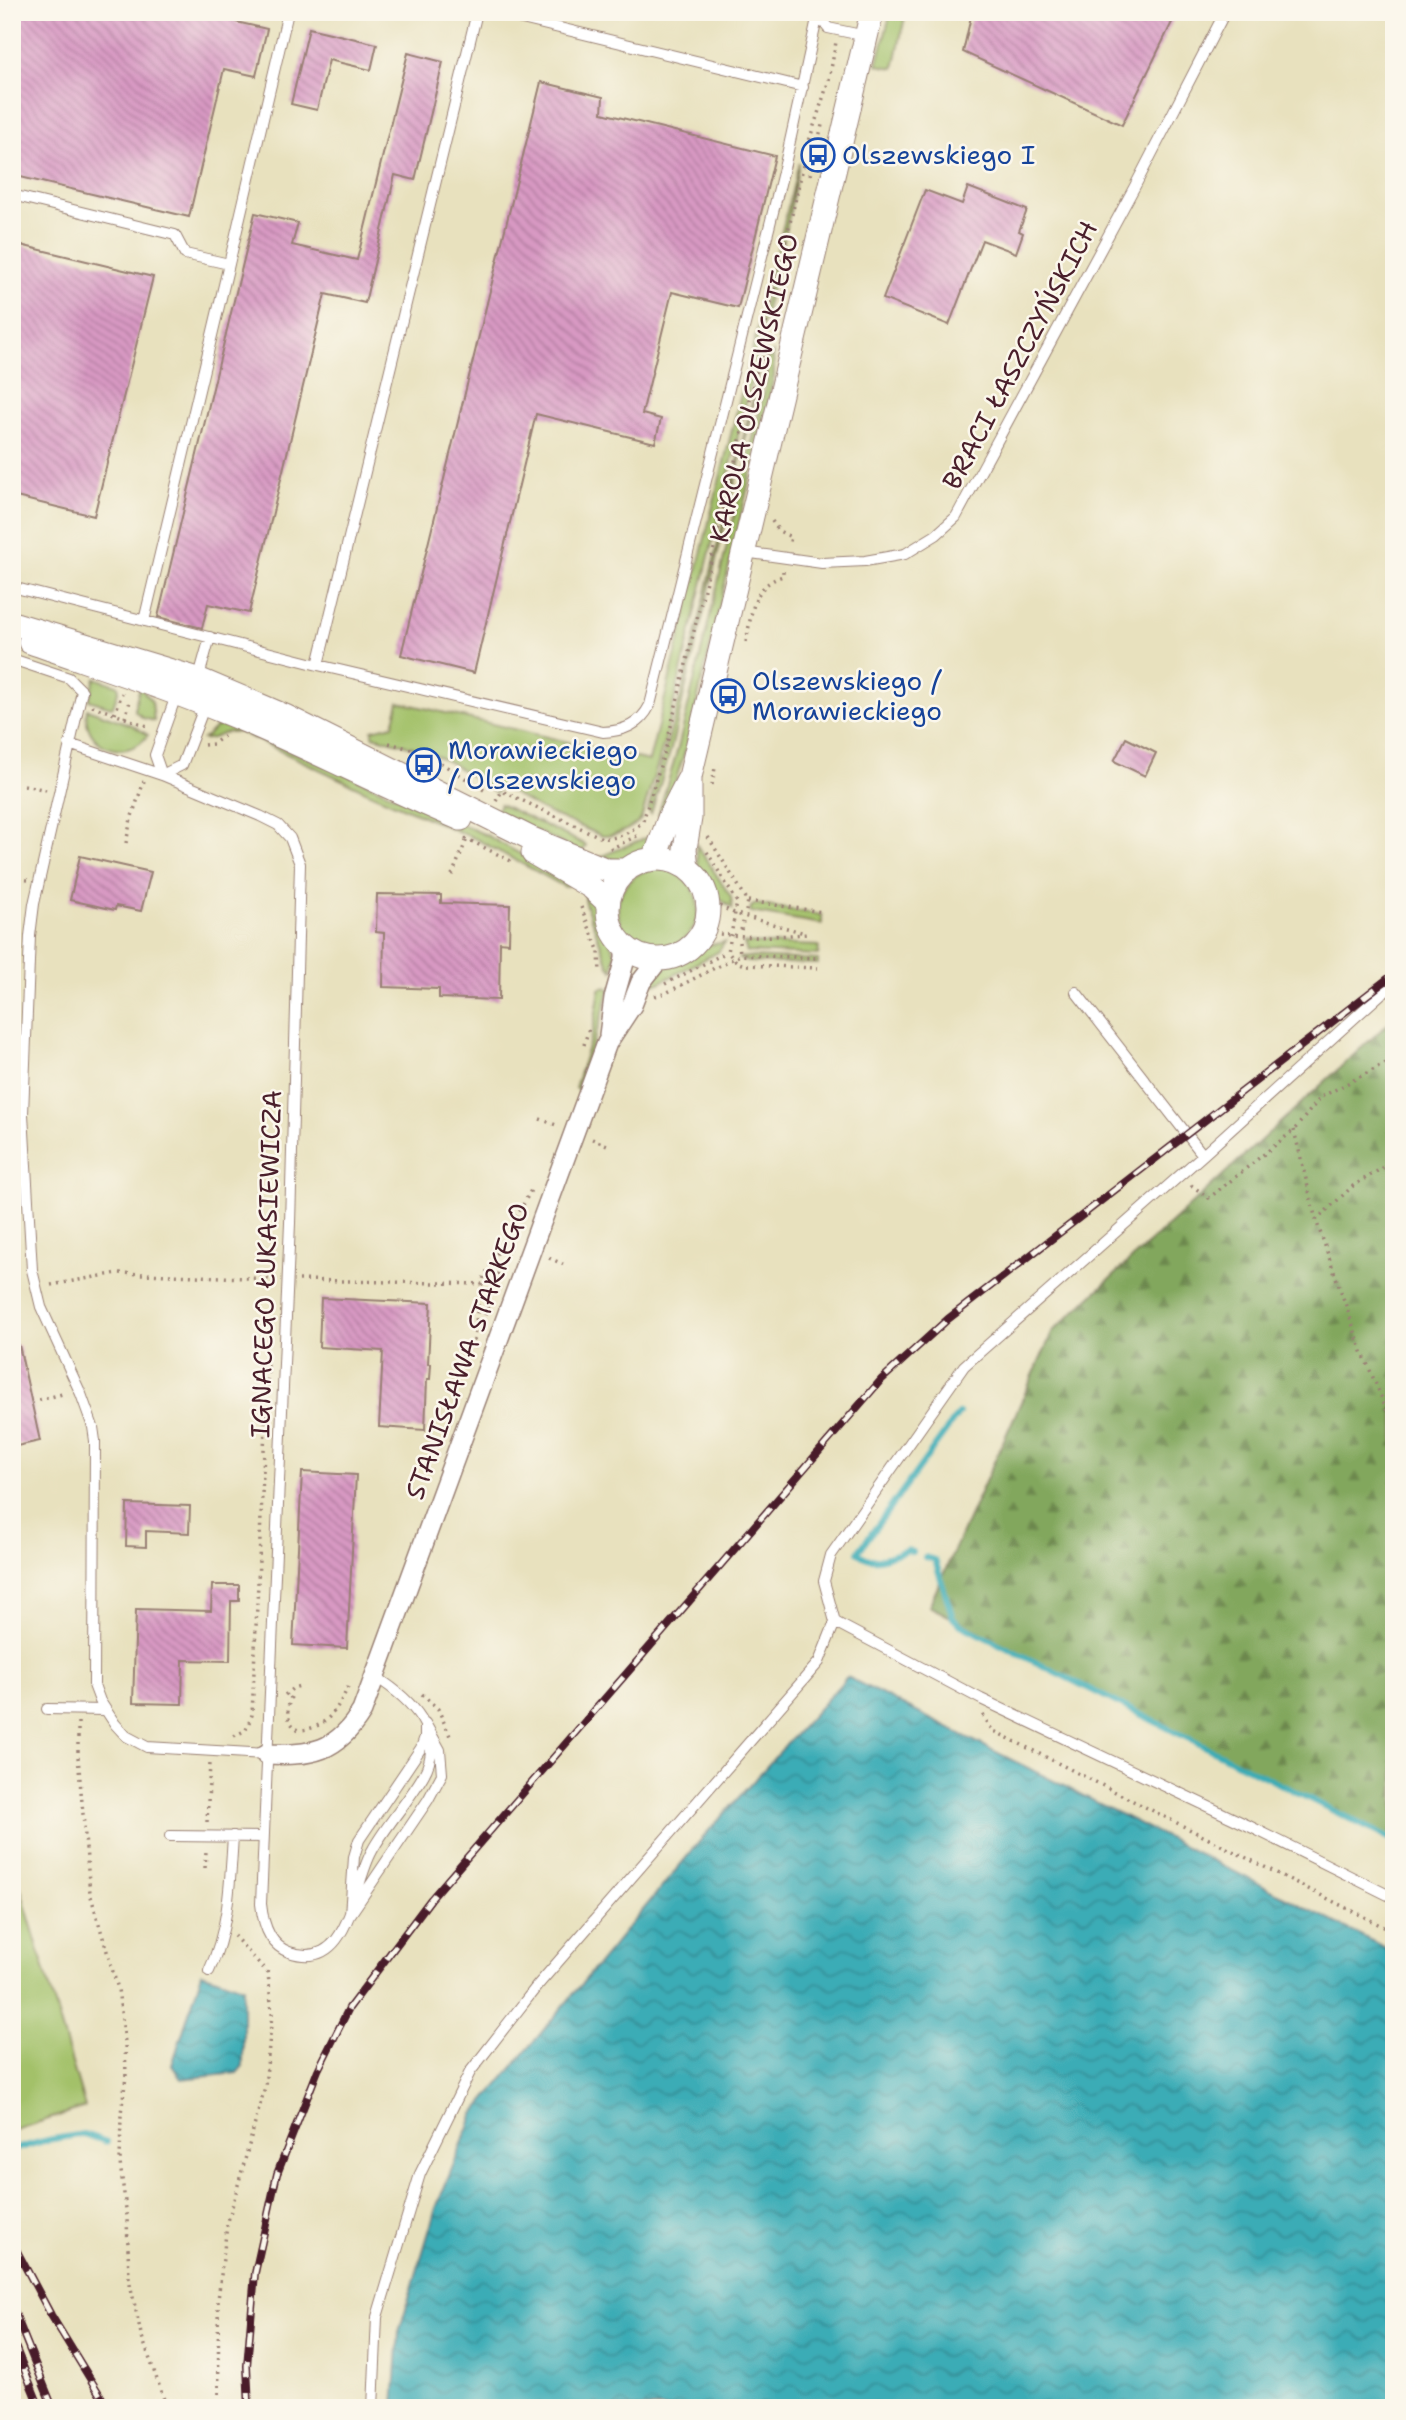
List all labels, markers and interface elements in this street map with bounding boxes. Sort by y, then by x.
bus stop icon: Olszewskiego I [799,136,837,174]
place label: Olszewskiego I [842,137,1035,172]
street label: BRACI ŁASZCZYŃSKICH [934,214,1105,495]
street label: KAROLA OLSZEWSKIEGO [701,230,806,546]
place label: Olszewskiego / Morawieckiego [752,663,942,728]
bus stop icon: Olszewskiego / Morawieckiego [709,677,747,715]
place label: Morawieckiego / Olszewskiego [448,732,638,797]
bus stop icon: Morawieckiego / Olszewskiego [405,746,443,784]
street label: IGNACEGO ŁUKASIEWICZA [242,1089,289,1439]
street label: STANISŁAWA STARKEGO [397,1198,537,1504]

